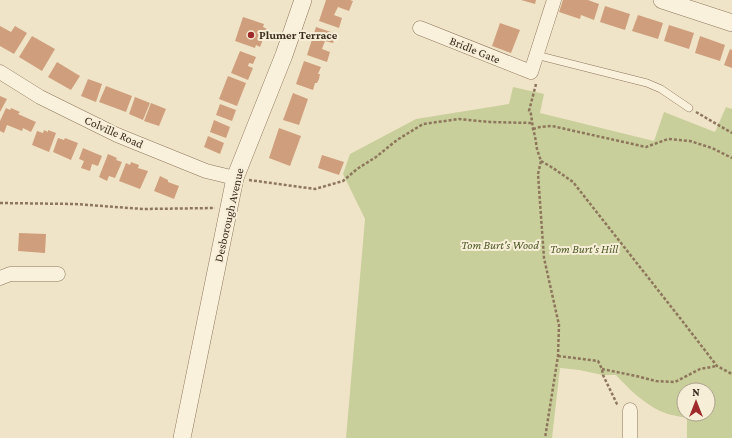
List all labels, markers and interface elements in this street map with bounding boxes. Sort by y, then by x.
place label: Plumer Terrace [259,28,338,42]
marker: Plumer Terrace [246,30,256,40]
street label: Bridle Gate [448,34,502,66]
street label: Colville Road [82,113,146,151]
street label: Desborough Avenue [211,167,247,263]
park label: Tom Burt's Wood [461,238,539,252]
park label: Tom Burt's Hill [550,242,619,256]
north arrow [676,382,716,422]
text: N [692,386,700,398]

